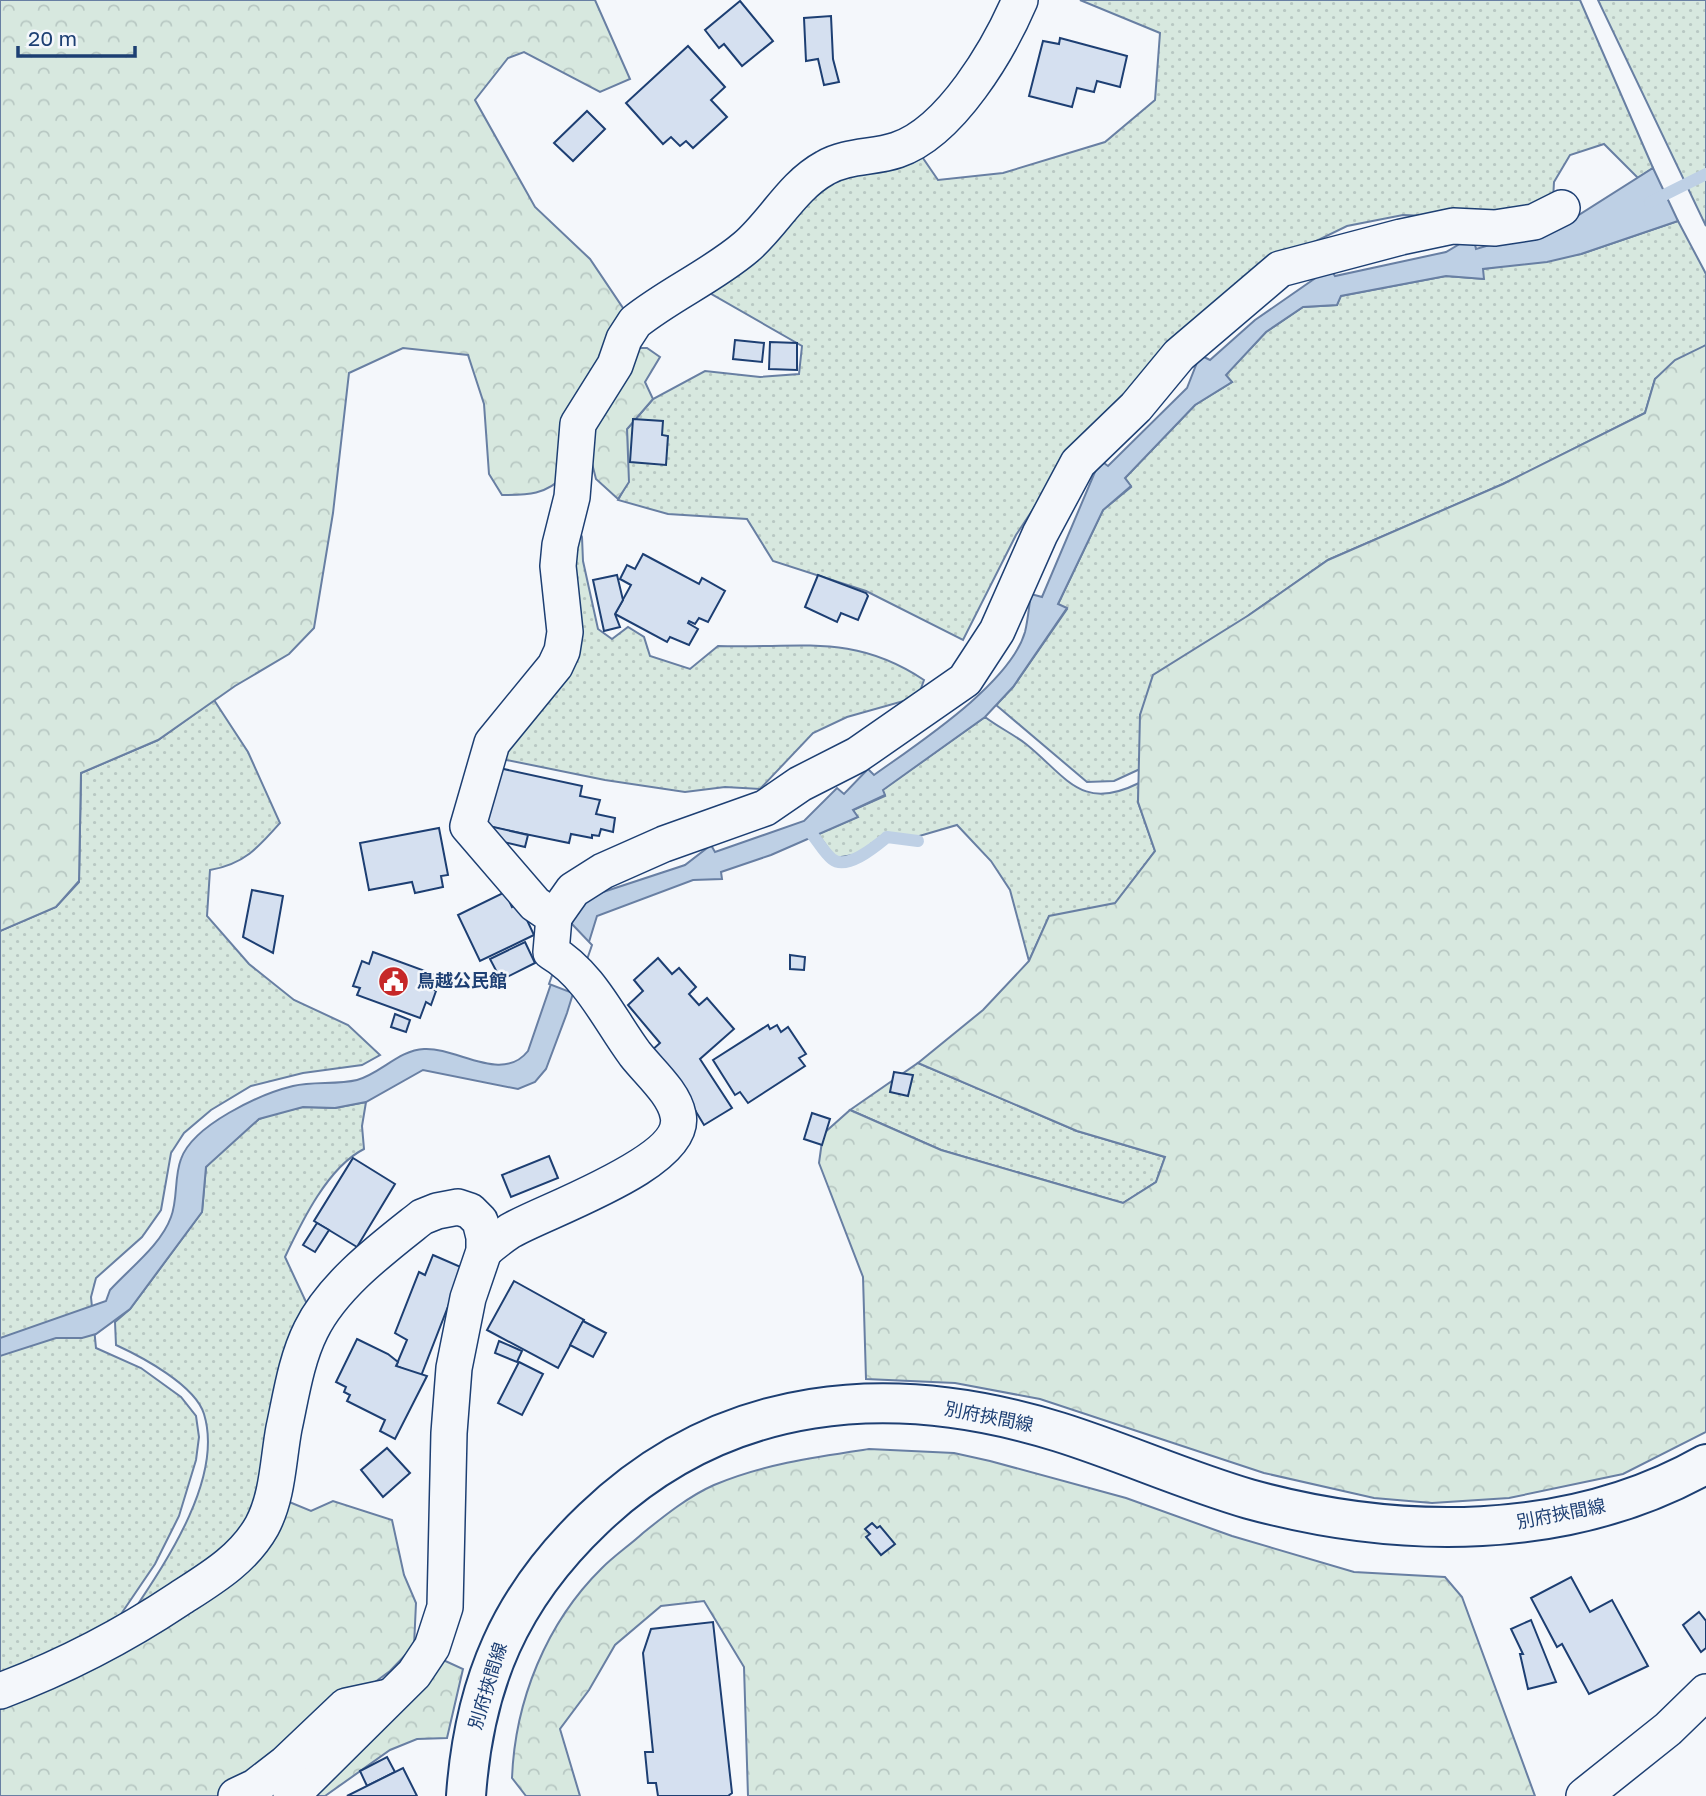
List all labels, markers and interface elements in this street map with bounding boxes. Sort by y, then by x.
scale bar [18,14,135,58]
text: 20 m [28,25,77,51]
public building icon: 鳥越公民館 [377,964,411,998]
place label: 鳥越公民館 [417,969,507,991]
street label: 別府挾間線 [943,1397,1035,1435]
street label: 別府挾間線 [1515,1494,1607,1532]
street label: 別府挾間線 [463,1639,511,1732]

